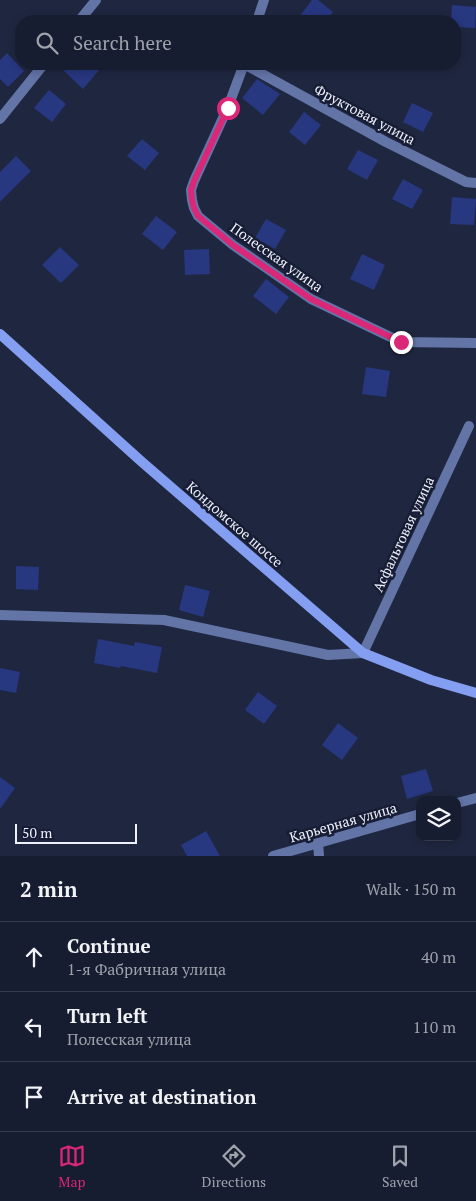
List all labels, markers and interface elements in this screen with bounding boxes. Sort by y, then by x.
search box [15,15,461,70]
icon: search [33,29,61,57]
text: Search here [73,30,172,55]
street label: Фруктовая улица [311,79,419,149]
route start [217,97,240,120]
street label: Полесская улица [227,218,327,296]
route end [390,331,413,354]
street label: Асфальтовая улица [368,473,438,595]
street label: Кондомское шоссе [183,477,287,571]
map controls [416,796,461,841]
button: layers [416,796,461,841]
street label: Карьерная улица [287,798,399,846]
scale bar [15,821,138,844]
text: 50 m [22,823,52,842]
text: 2 min [20,875,77,903]
text: Walk · 150 m [366,878,456,900]
text: Continue [67,933,151,958]
icon: ahead [20,943,48,971]
text: 40 m [421,946,456,968]
text: 1-я Фабричная улица [67,958,226,980]
text: Turn left [67,1003,148,1028]
icon: left [20,1013,48,1041]
text: 110 m [413,1016,456,1038]
text: Полесская улица [67,1028,192,1050]
icon: arrive [20,1083,48,1111]
text: Arrive at destination [67,1084,256,1109]
tab: Map [58,1142,86,1191]
tab: Directions [202,1142,266,1191]
tab: Saved [382,1142,418,1191]

